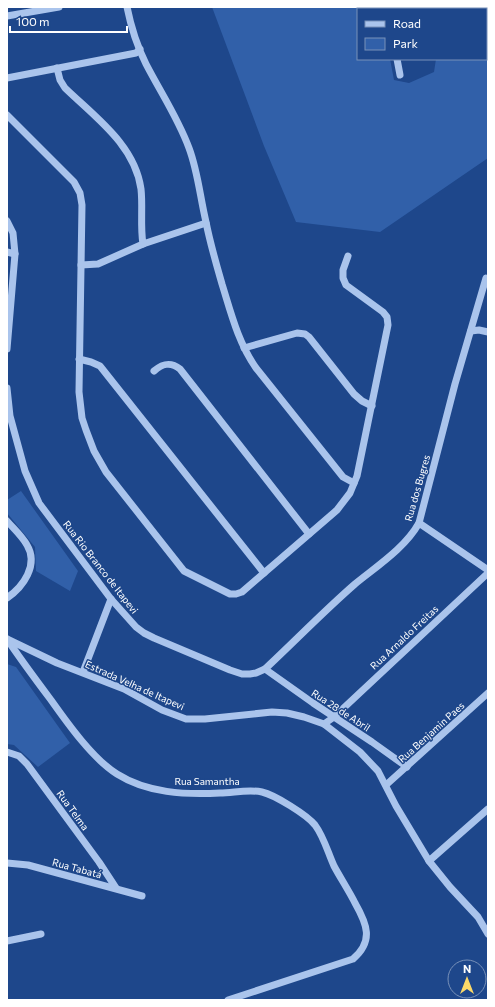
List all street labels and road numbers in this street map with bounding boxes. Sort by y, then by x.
street label: Rua dos Bugres [402,453,432,523]
street label: Rua Rio Branco de Itapevi [61,518,141,616]
street label: Rua Arnaldo Freitas [368,602,441,672]
street label: Estrada Velha de Itapevi [84,658,186,712]
street label: Rua 28 de Abril [309,687,373,733]
street label: Rua Benjamin Paes [395,699,467,765]
street label: Rua Samantha [174,775,240,787]
street label: Rua Telma [54,788,92,832]
street label: Rua Tabatá [51,856,103,880]

